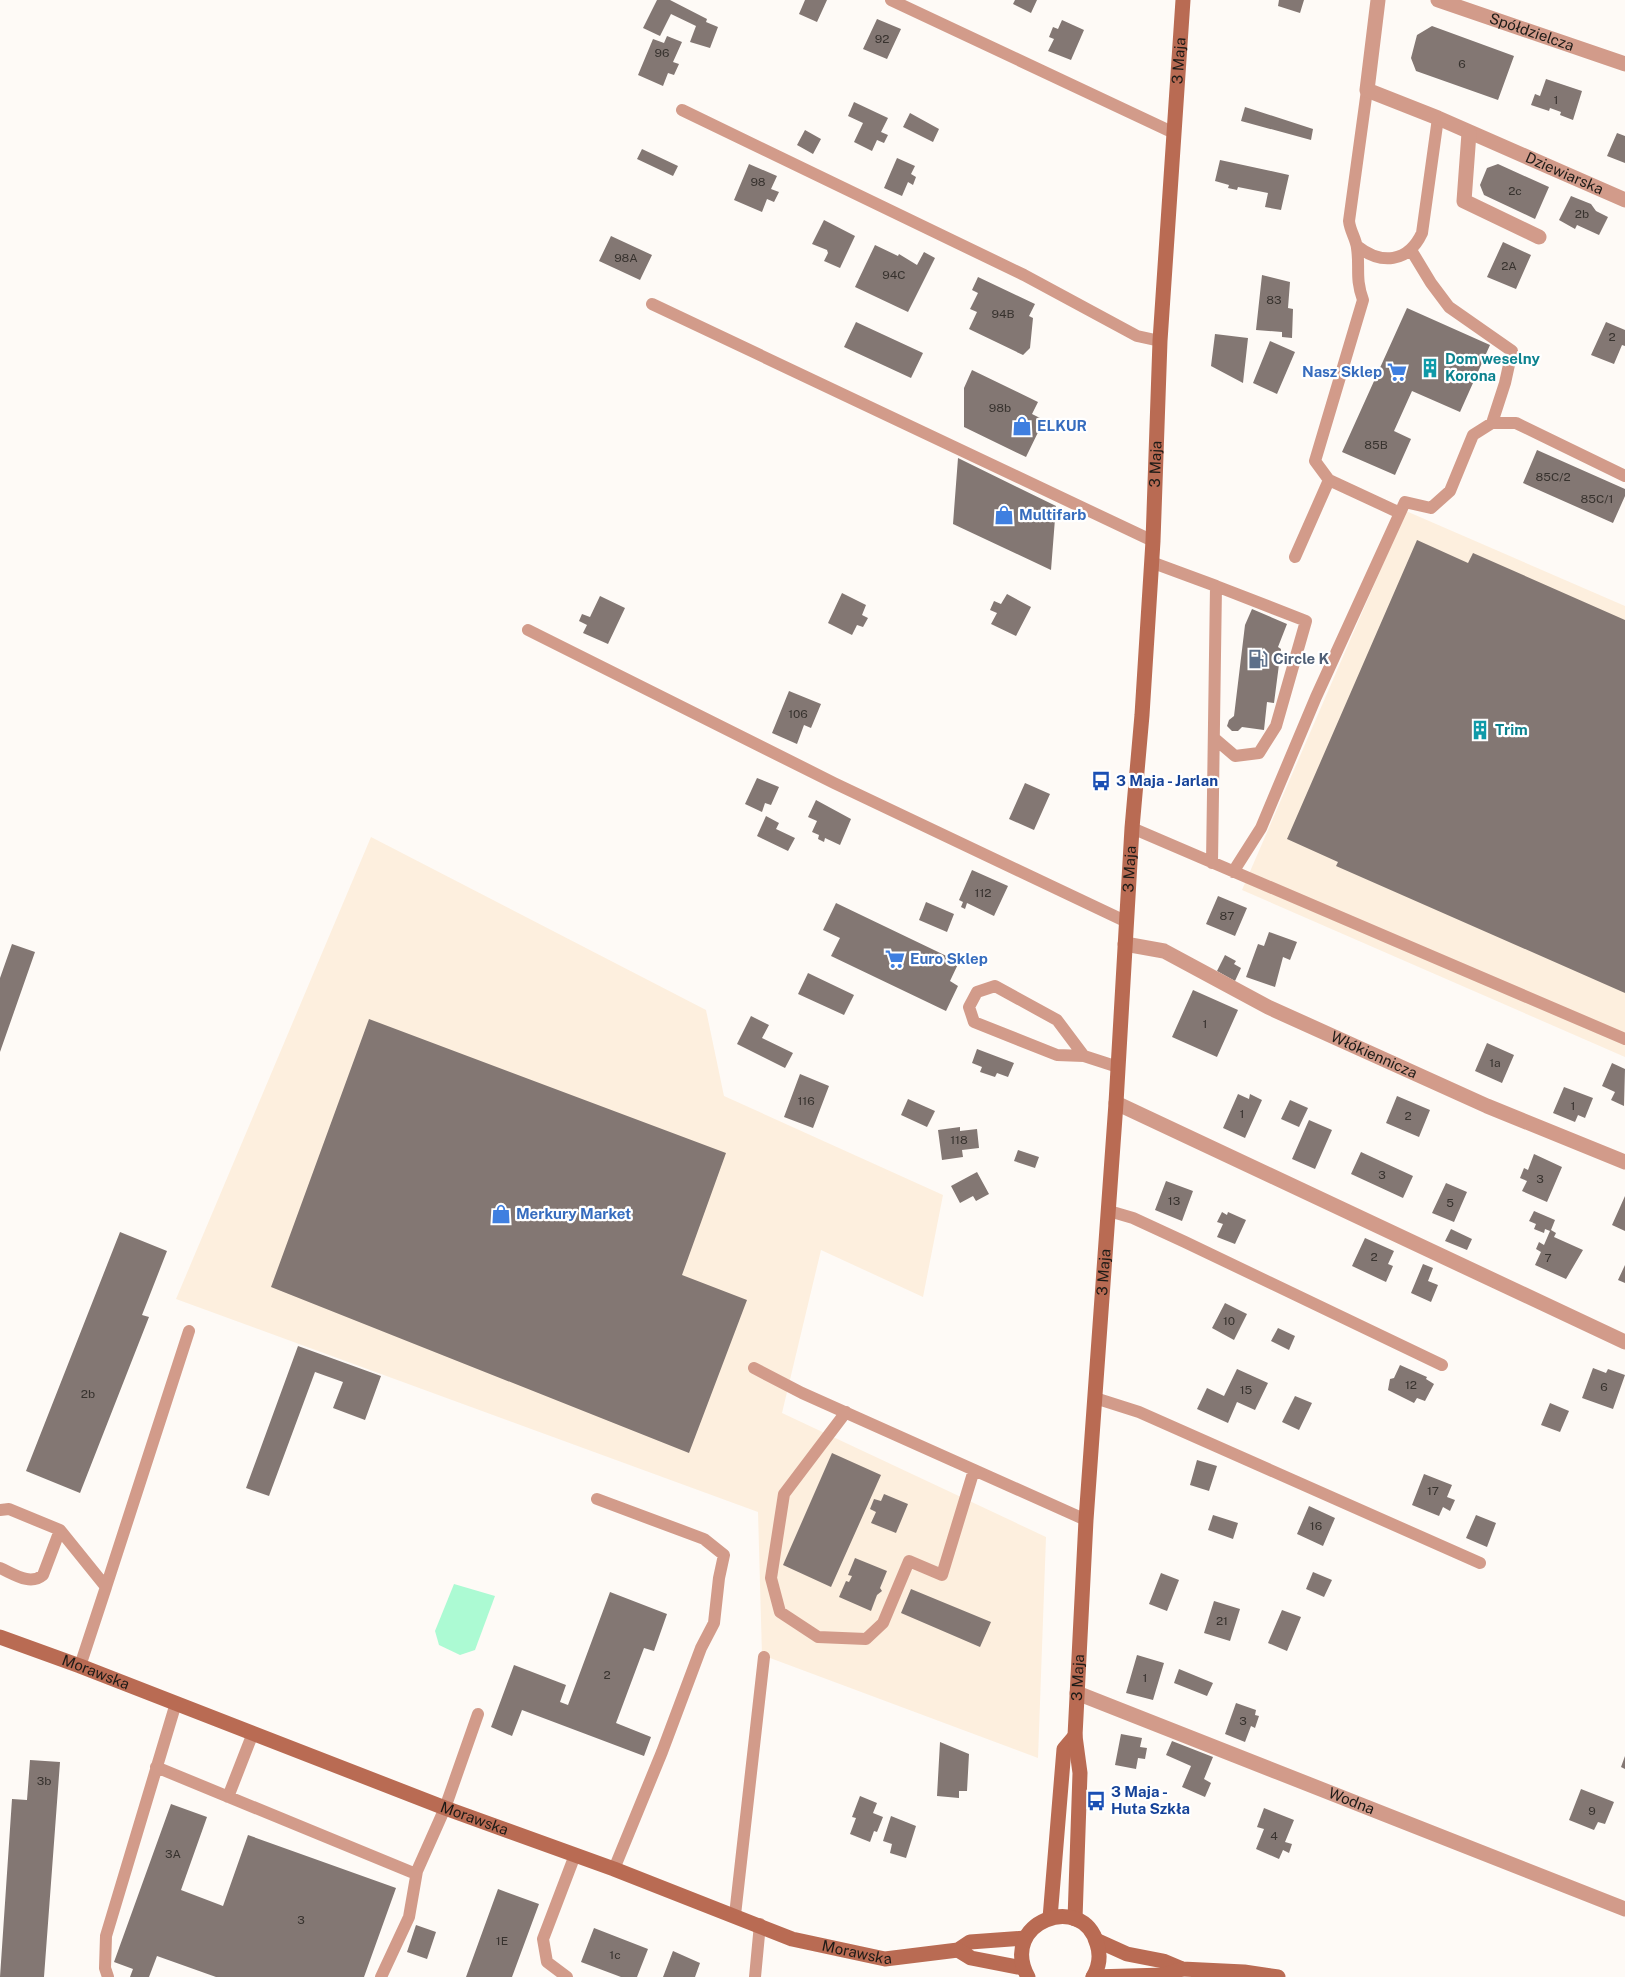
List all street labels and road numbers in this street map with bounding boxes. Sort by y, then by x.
street label: Spółdzielcza [1487,9,1576,54]
street label: 3 Maja [1168,37,1188,85]
street label: Dziewiarska [1523,148,1606,198]
street label: 3 Maja [1146,440,1165,488]
street label: 3 Maja [1119,845,1139,893]
street label: Włókiennicza [1328,1028,1420,1081]
street label: 3 Maja [1093,1248,1113,1296]
street label: Morawska [60,1651,132,1692]
street label: 3 Maja [1068,1654,1087,1701]
street label: Wodna [1326,1784,1377,1817]
street label: Morawska [438,1798,511,1838]
street label: Morawska [820,1937,893,1967]

